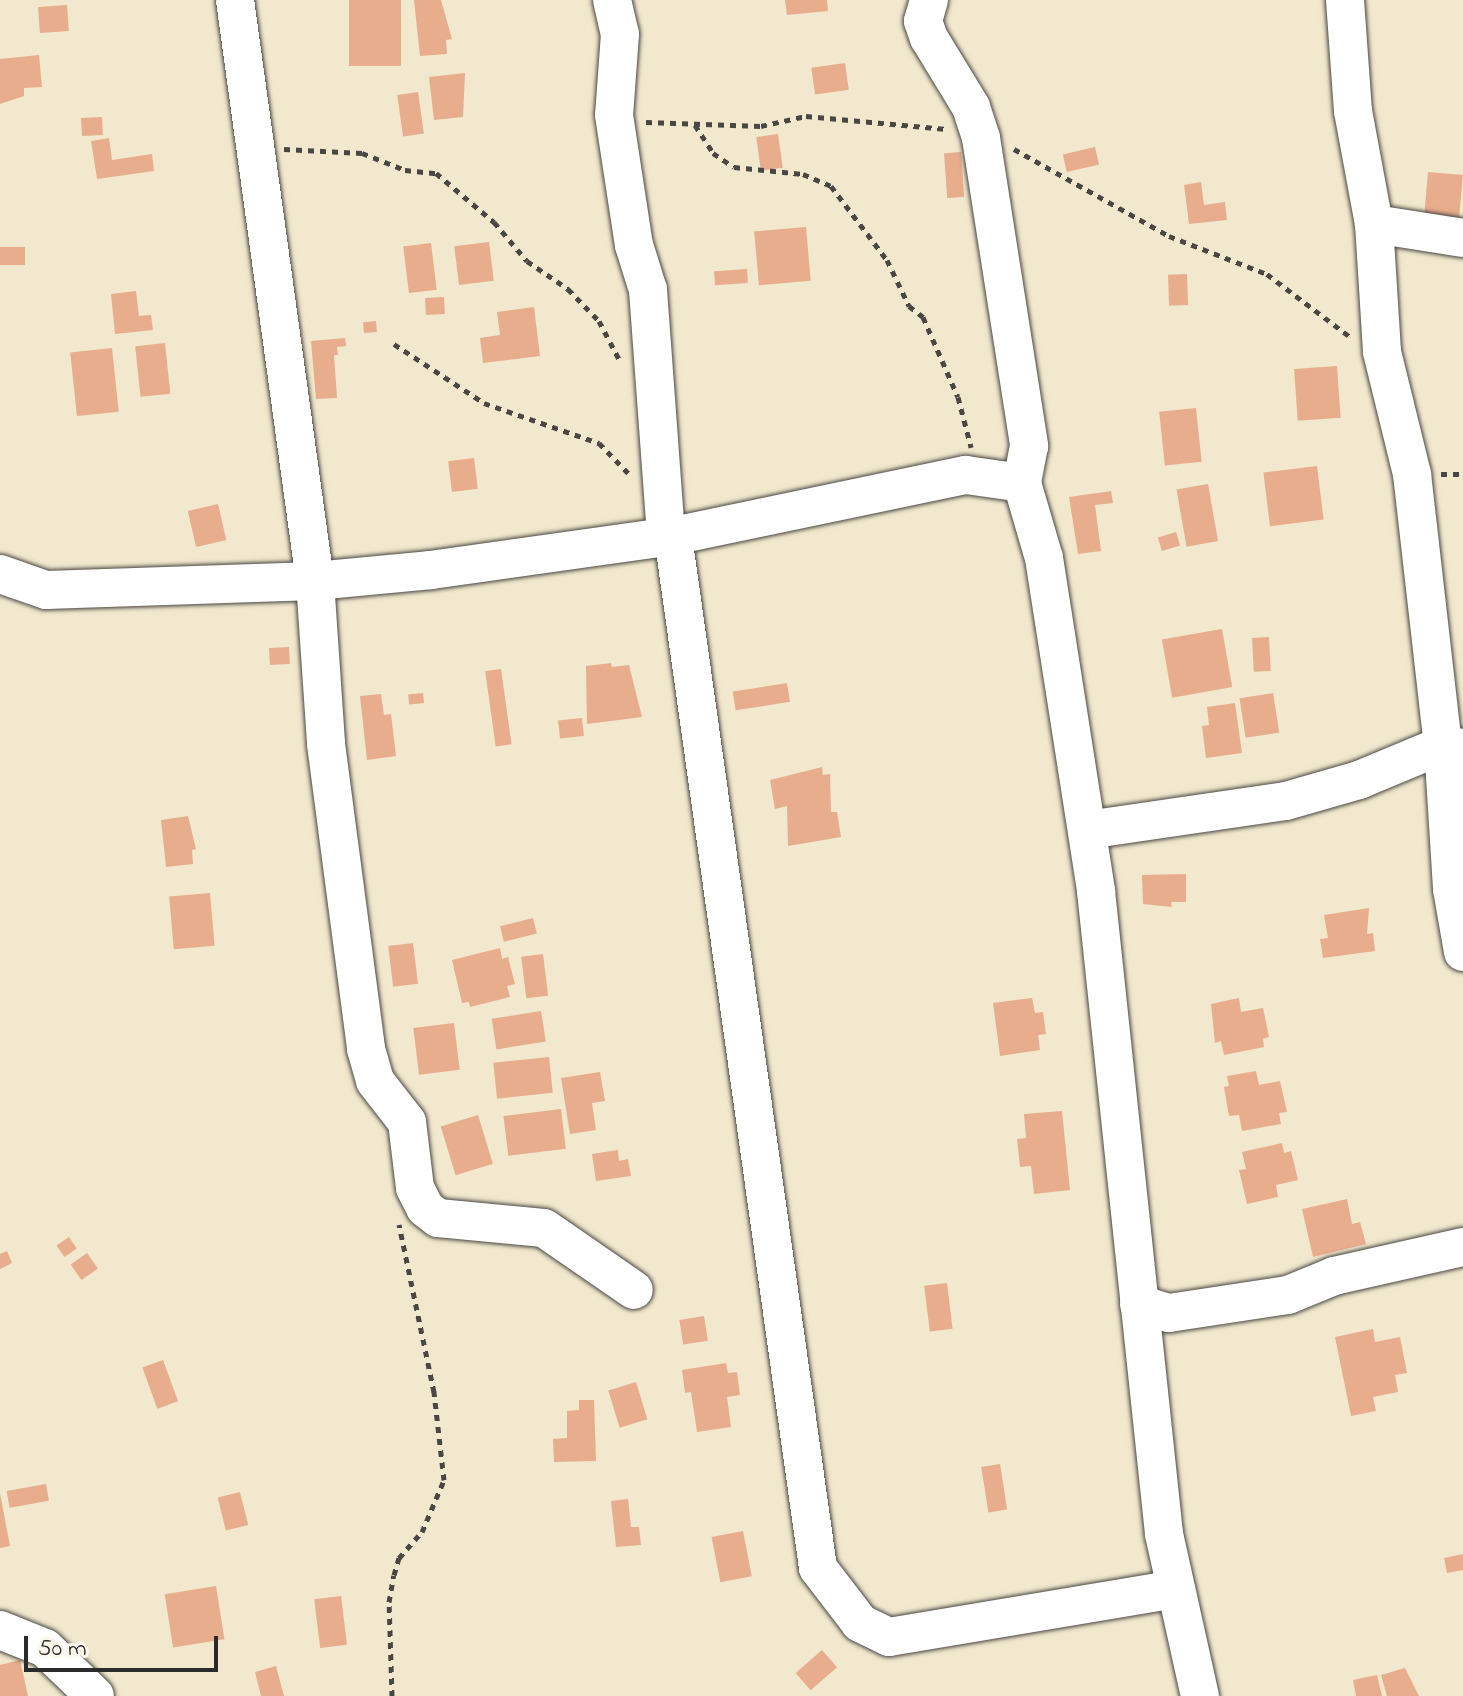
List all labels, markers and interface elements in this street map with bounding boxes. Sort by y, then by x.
scale bar [28,1620,222,1670]
text: 50 m [38,1632,87,1667]

